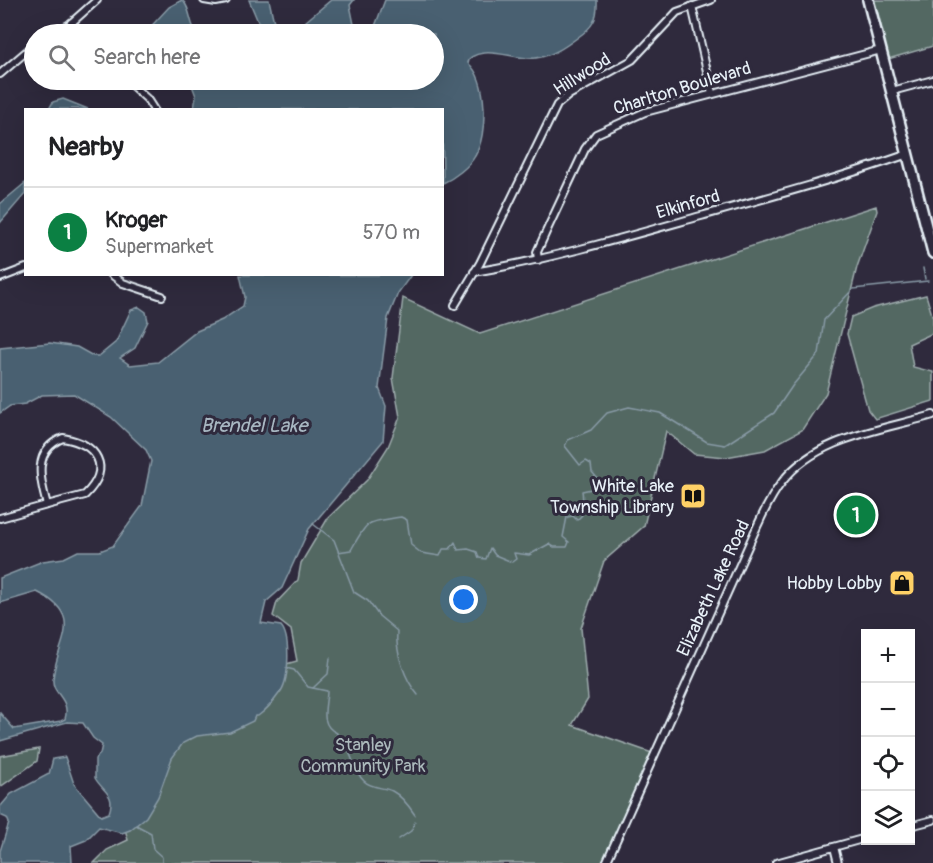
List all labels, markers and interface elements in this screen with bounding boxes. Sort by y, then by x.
search box [24,24,444,90]
icon: search [45,41,78,74]
text: Search here [93,43,200,71]
street label: Hillwood [549,48,615,101]
street label: Charlton Boulevard [610,57,754,120]
text: Nearby [48,131,124,163]
street label: Elkinford [654,184,723,225]
text: Kroger [105,206,167,234]
text: 1 [64,220,71,245]
text: 570 m [363,220,420,245]
text: Supermarket [105,234,214,259]
water label: Brendel Lake [201,413,309,438]
place label: White Lake Township Library [550,475,674,519]
library icon: White Lake Township Library [678,481,708,511]
pin: 1 [836,492,876,538]
street label: Elizabeth Lake Road [672,516,755,660]
shop icon: Hobby Lobby [887,568,917,598]
place label: Hobby Lobby [786,572,882,595]
your location [449,585,478,614]
map controls [861,629,915,845]
button: + [861,629,915,683]
button: − [861,683,915,737]
park label: Stanley Community Park [300,734,426,778]
button: locate [861,737,915,791]
button: layers [861,791,915,845]

